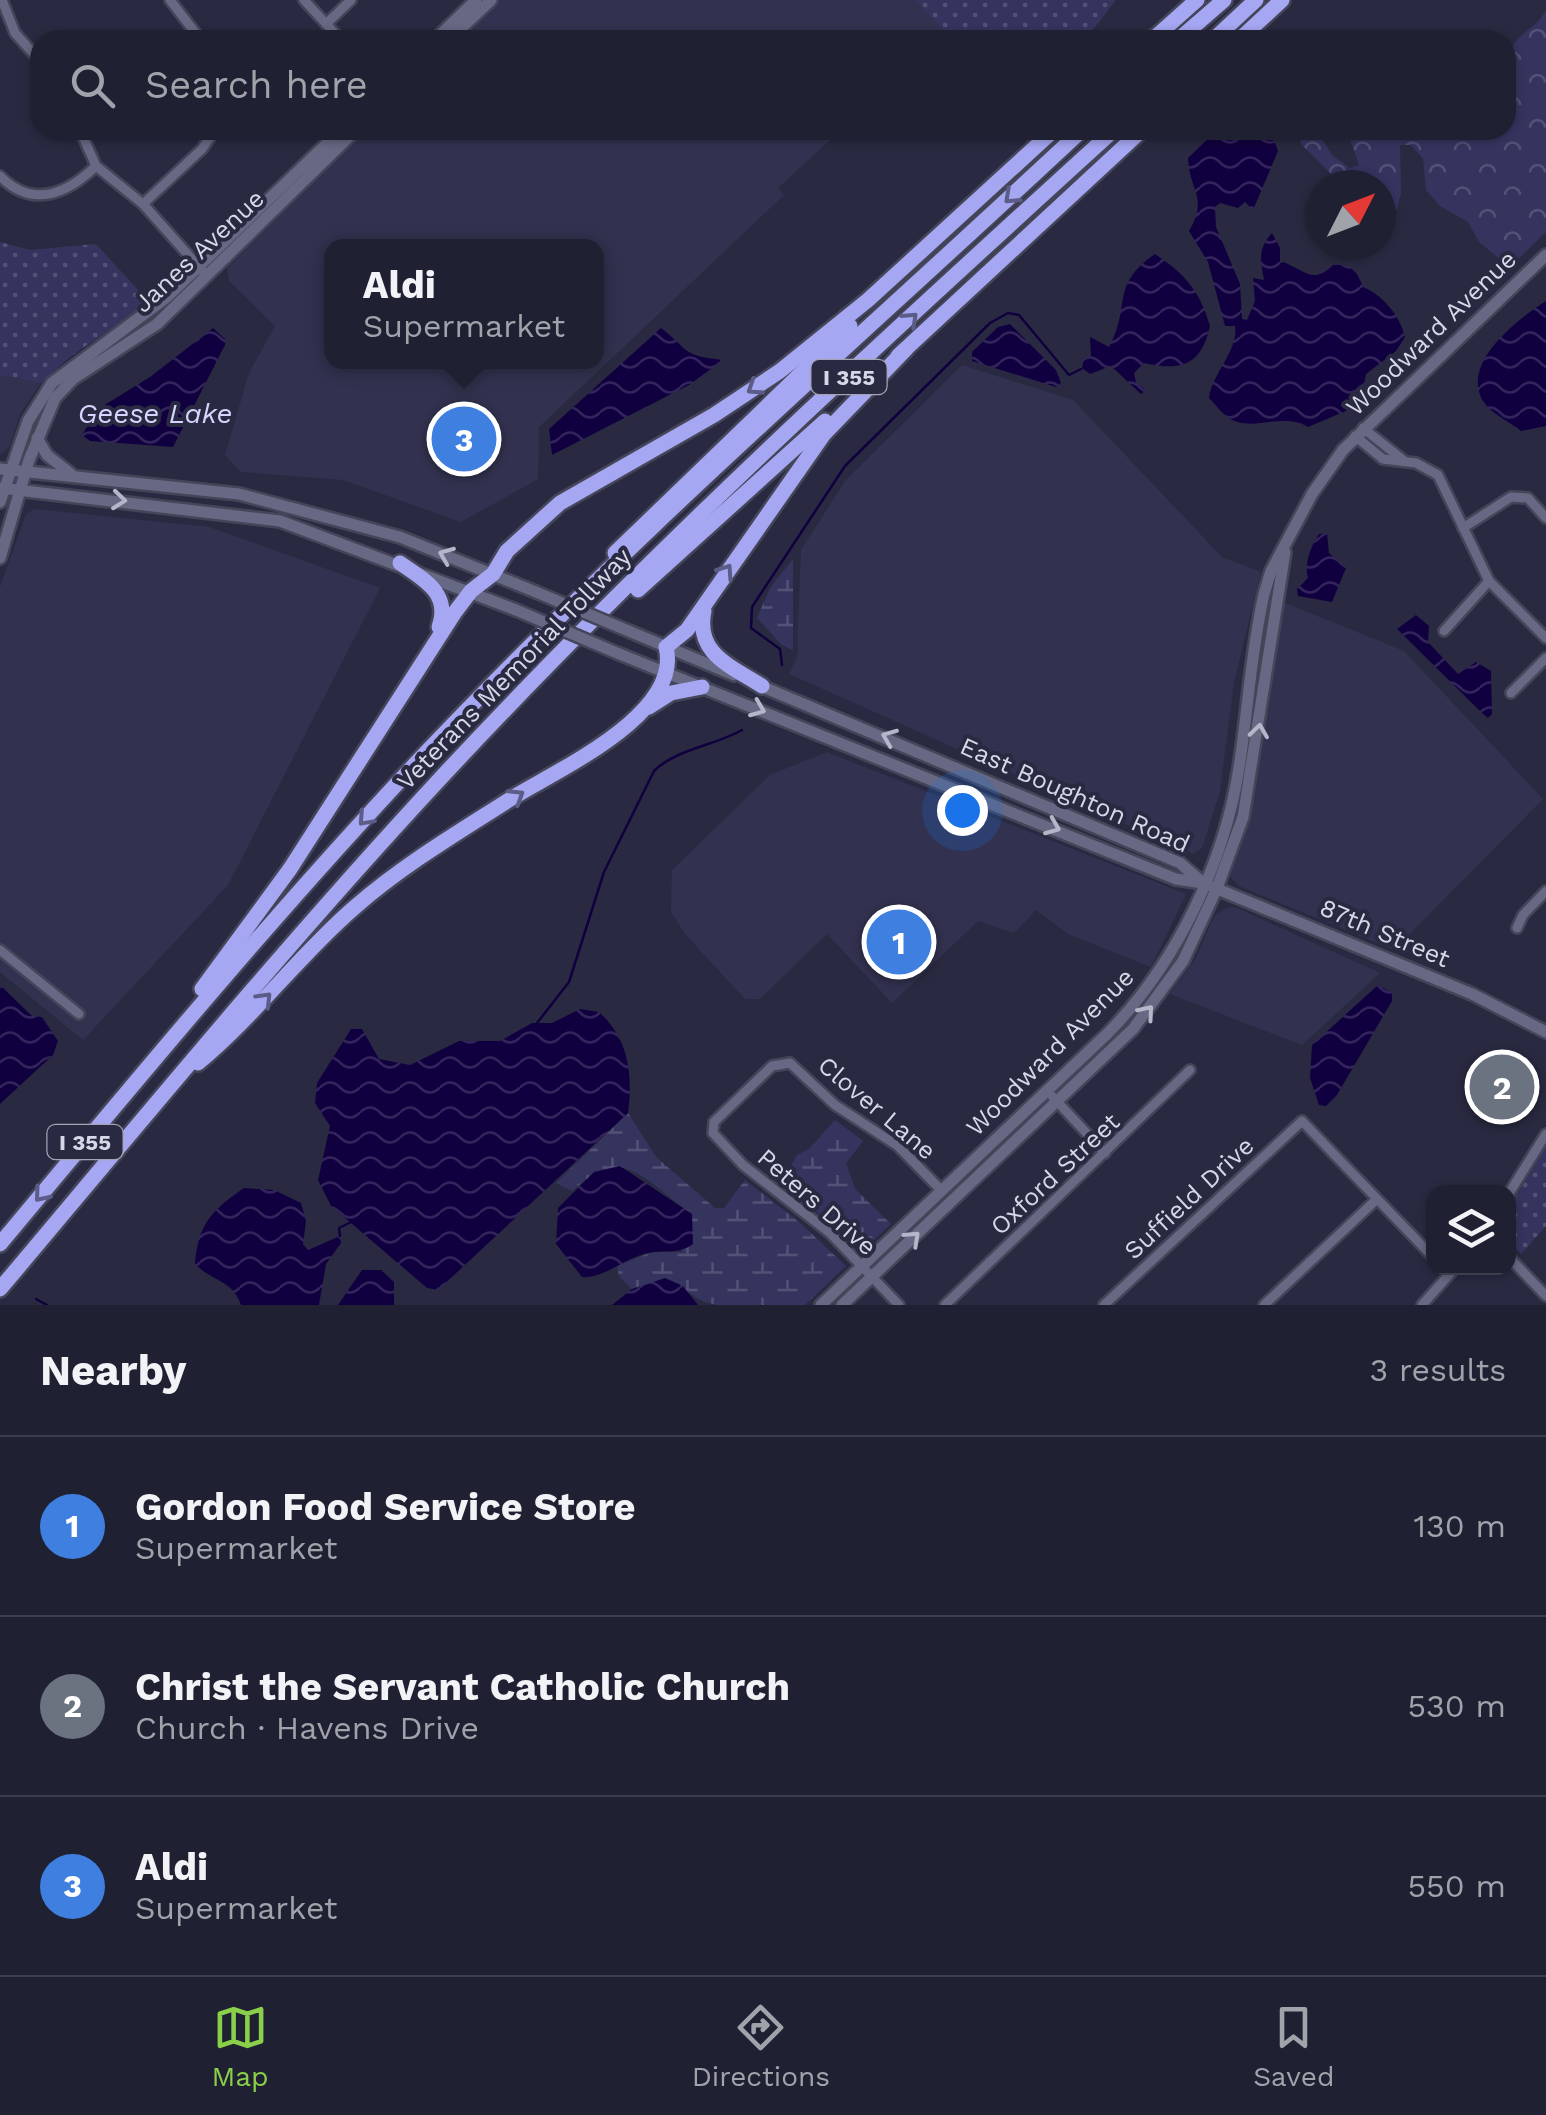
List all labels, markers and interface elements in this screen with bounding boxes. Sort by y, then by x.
search box [30,30,1516,140]
icon: search [65,58,120,113]
text: Search here [145,63,368,107]
north arrow [1306,170,1396,260]
street label: Janes Avenue [128,183,270,319]
one-way arrow [1004,185,1023,203]
popup [324,239,604,369]
street label: Woodward Avenue [1340,244,1522,422]
text: Aldi [363,263,436,307]
text: Supermarket [363,307,565,345]
one-way arrow [899,313,918,331]
road number: I 355 [812,360,886,394]
one-way arrow [747,376,765,395]
water label: Geese Lake [78,397,232,430]
pin: 3 [432,402,496,476]
one-way arrow [112,489,128,511]
street label: Veterans Memorial Tollway [391,542,637,796]
one-way arrow [438,547,456,567]
one-way arrow [713,563,732,581]
one-way arrow [748,698,765,718]
one-way arrow [1247,722,1268,739]
one-way arrow [881,729,898,749]
street label: East Boughton Road [956,731,1194,859]
your location [937,785,988,836]
one-way arrow [506,789,524,808]
one-way arrow [359,807,377,826]
one-way arrow [1043,815,1061,835]
street label: 87th Street [1316,893,1455,974]
pin: 1 [866,904,932,980]
street label: Woodward Avenue [960,962,1140,1142]
one-way arrow [254,992,272,1010]
one-way arrow [1135,1006,1153,1024]
street label: Clover Lane [812,1050,942,1166]
pin: 2 [1470,1050,1534,1124]
street label: Oxford Street [985,1107,1126,1241]
road number: I 355 [48,1125,122,1159]
street label: Suffield Drive [1118,1131,1260,1265]
street label: Peters Drive [752,1143,882,1261]
one-way arrow [35,1184,53,1202]
map controls [1426,1185,1516,1275]
button: layers [1426,1185,1516,1275]
one-way arrow [901,1232,920,1250]
text: Nearby [40,1346,187,1395]
text: 3 results [1369,1351,1506,1389]
text: Gordon Food Service Store [135,1485,636,1529]
text: 1 [66,1507,79,1545]
text: 130 m [1414,1507,1506,1545]
text: Supermarket [135,1529,337,1567]
text: Christ the Servant Catholic Church [135,1665,790,1709]
text: 2 [63,1687,82,1725]
text: 530 m [1407,1687,1506,1725]
text: Church · Havens Drive [135,1709,479,1747]
text: Aldi [135,1845,208,1889]
text: 3 [63,1867,82,1905]
text: 550 m [1407,1867,1506,1905]
text: Supermarket [135,1889,337,1927]
tab: Map [212,2000,269,2093]
tab: Directions [692,2000,830,2093]
tab: Saved [1253,2000,1334,2093]

